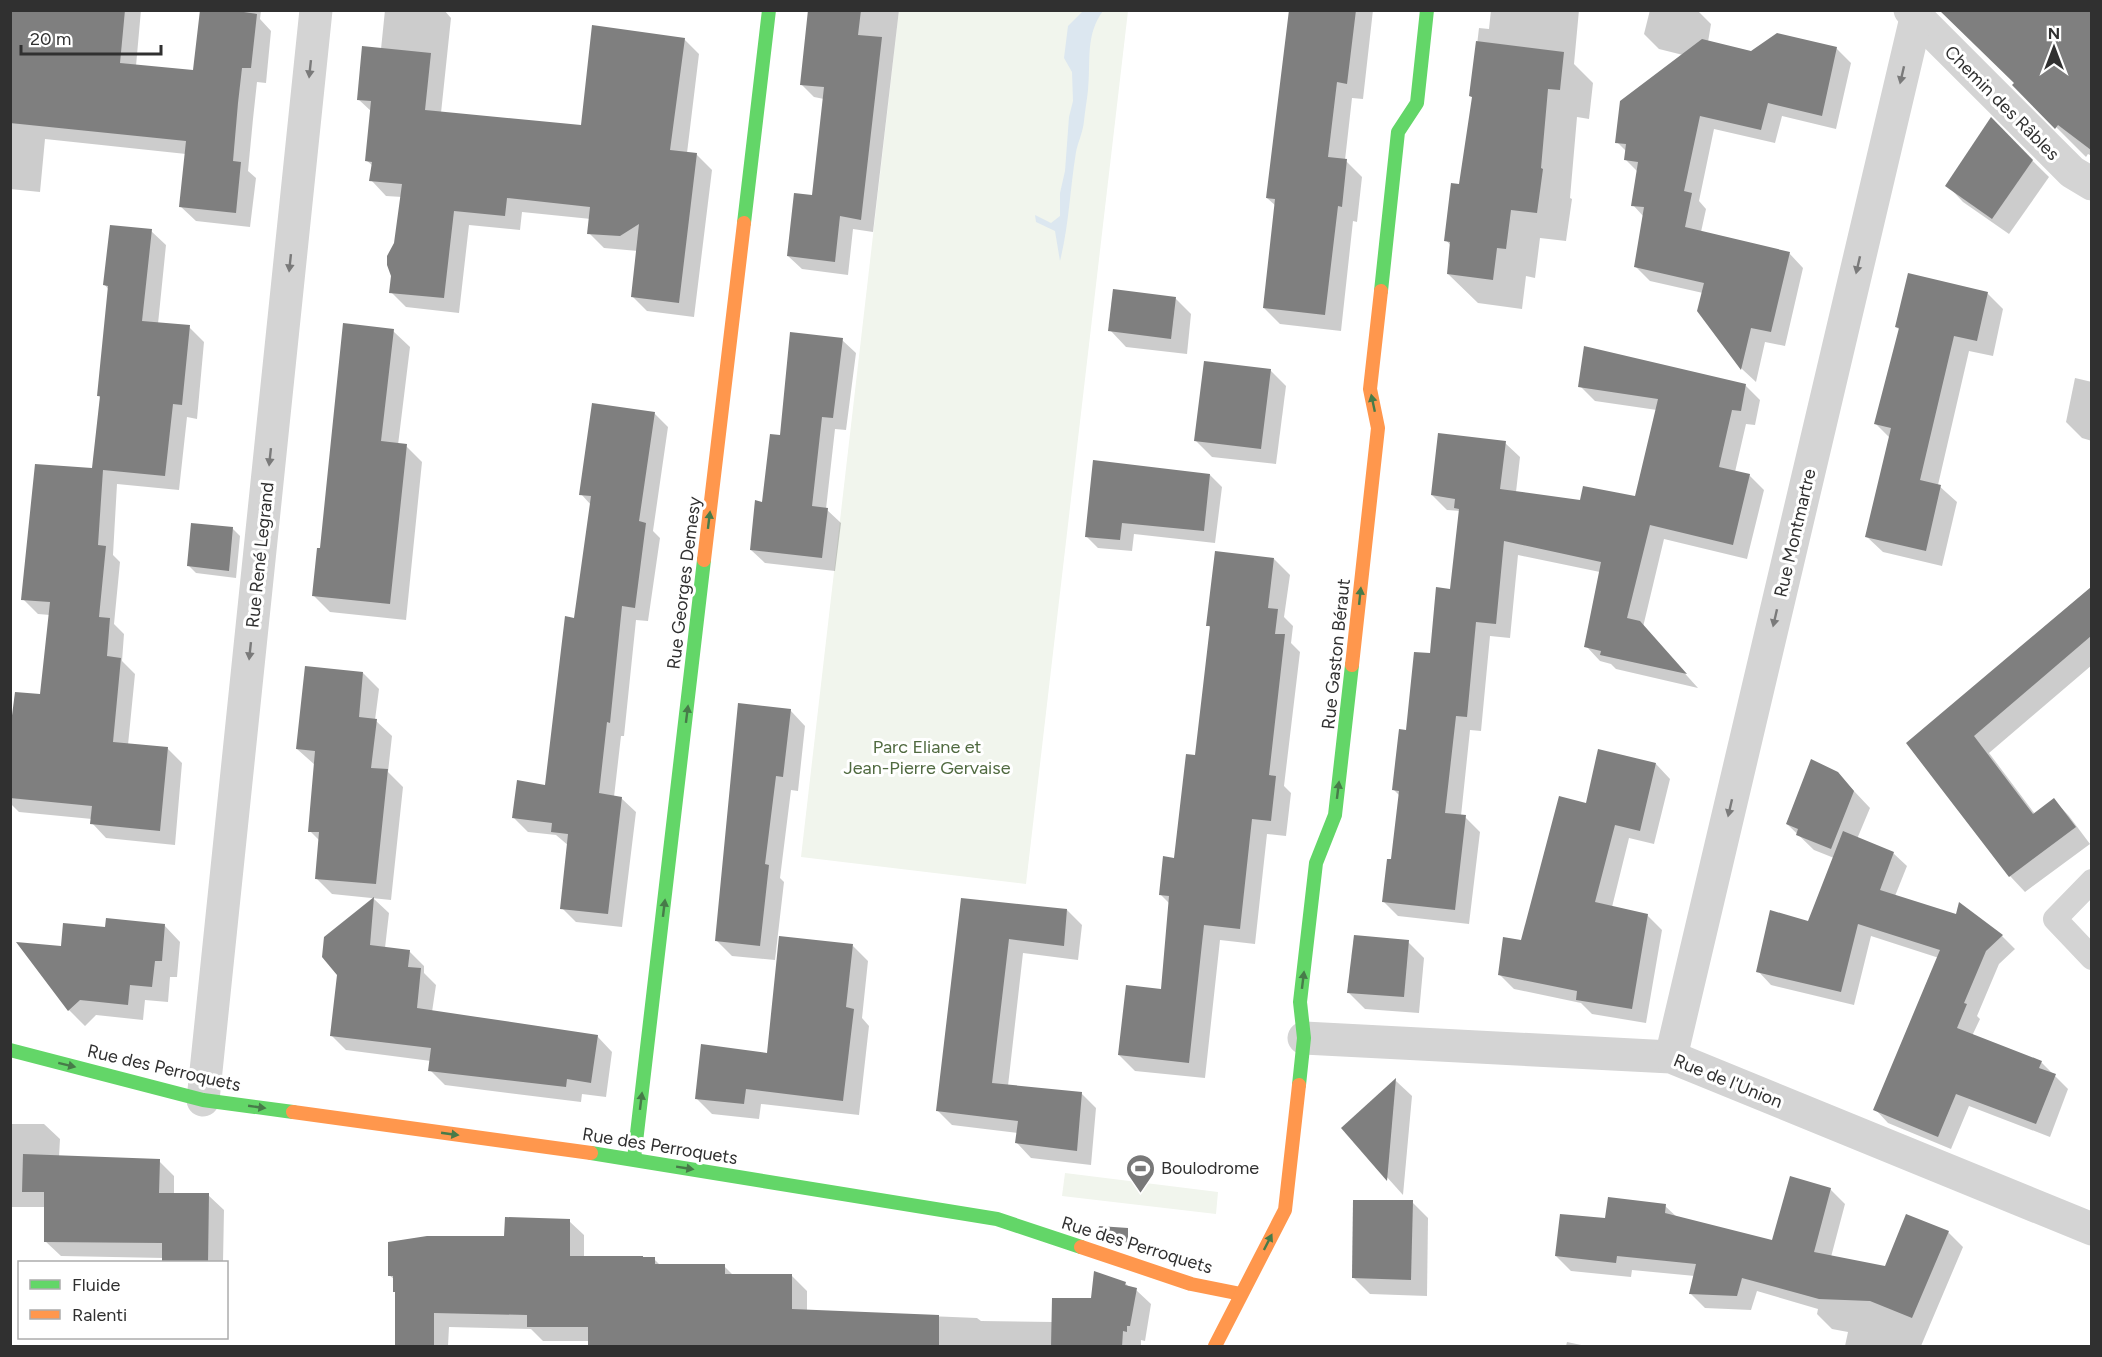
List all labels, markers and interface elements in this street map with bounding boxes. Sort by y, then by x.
scale bar [21,18,160,56]
north arrow [2024,18,2084,78]
text: N [2048,24,2060,43]
text: 20 m [30,28,71,50]
street label: Chemin des Râbles [1940,41,2064,165]
one-way arrow [305,59,315,78]
one-way arrow [1897,66,1907,84]
one-way arrow [285,253,295,272]
one-way arrow [1852,256,1862,274]
one-way arrow [1368,393,1377,412]
one-way arrow [265,447,275,466]
street label: Rue Montmartre [1770,466,1821,599]
street label: Rue René Legrand [241,481,279,629]
street label: Rue Georges Demesy [662,495,706,671]
one-way arrow [705,511,714,530]
street label: Rue Gaston Béraut [1317,577,1355,730]
one-way arrow [1355,586,1365,605]
one-way arrow [1769,609,1779,627]
one-way arrow [245,641,255,660]
one-way arrow [682,704,691,723]
park label: Parc Eliane et Jean-Pierre Gervaise [843,736,1011,779]
one-way arrow [1334,780,1343,799]
one-way arrow [1724,799,1734,817]
one-way arrow [659,898,669,917]
one-way arrow [1298,970,1307,989]
street label: Rue des Perroquets [85,1040,243,1096]
street label: Rue de l'Union [1670,1049,1786,1113]
one-way arrow [58,1060,76,1070]
one-way arrow [636,1092,646,1111]
one-way arrow [248,1102,267,1112]
street label: Rue des Perroquets [581,1123,739,1169]
one-way arrow [441,1129,460,1138]
sports icon: Boulodrome [1124,1152,1156,1194]
place label: Boulodrome [1161,1157,1259,1179]
one-way arrow [676,1163,695,1172]
street label: Rue des Perroquets [1059,1212,1215,1278]
one-way arrow [1263,1234,1273,1251]
legend [18,1261,228,1339]
text: Fluide [72,1274,121,1296]
text: Ralenti [72,1304,127,1326]

